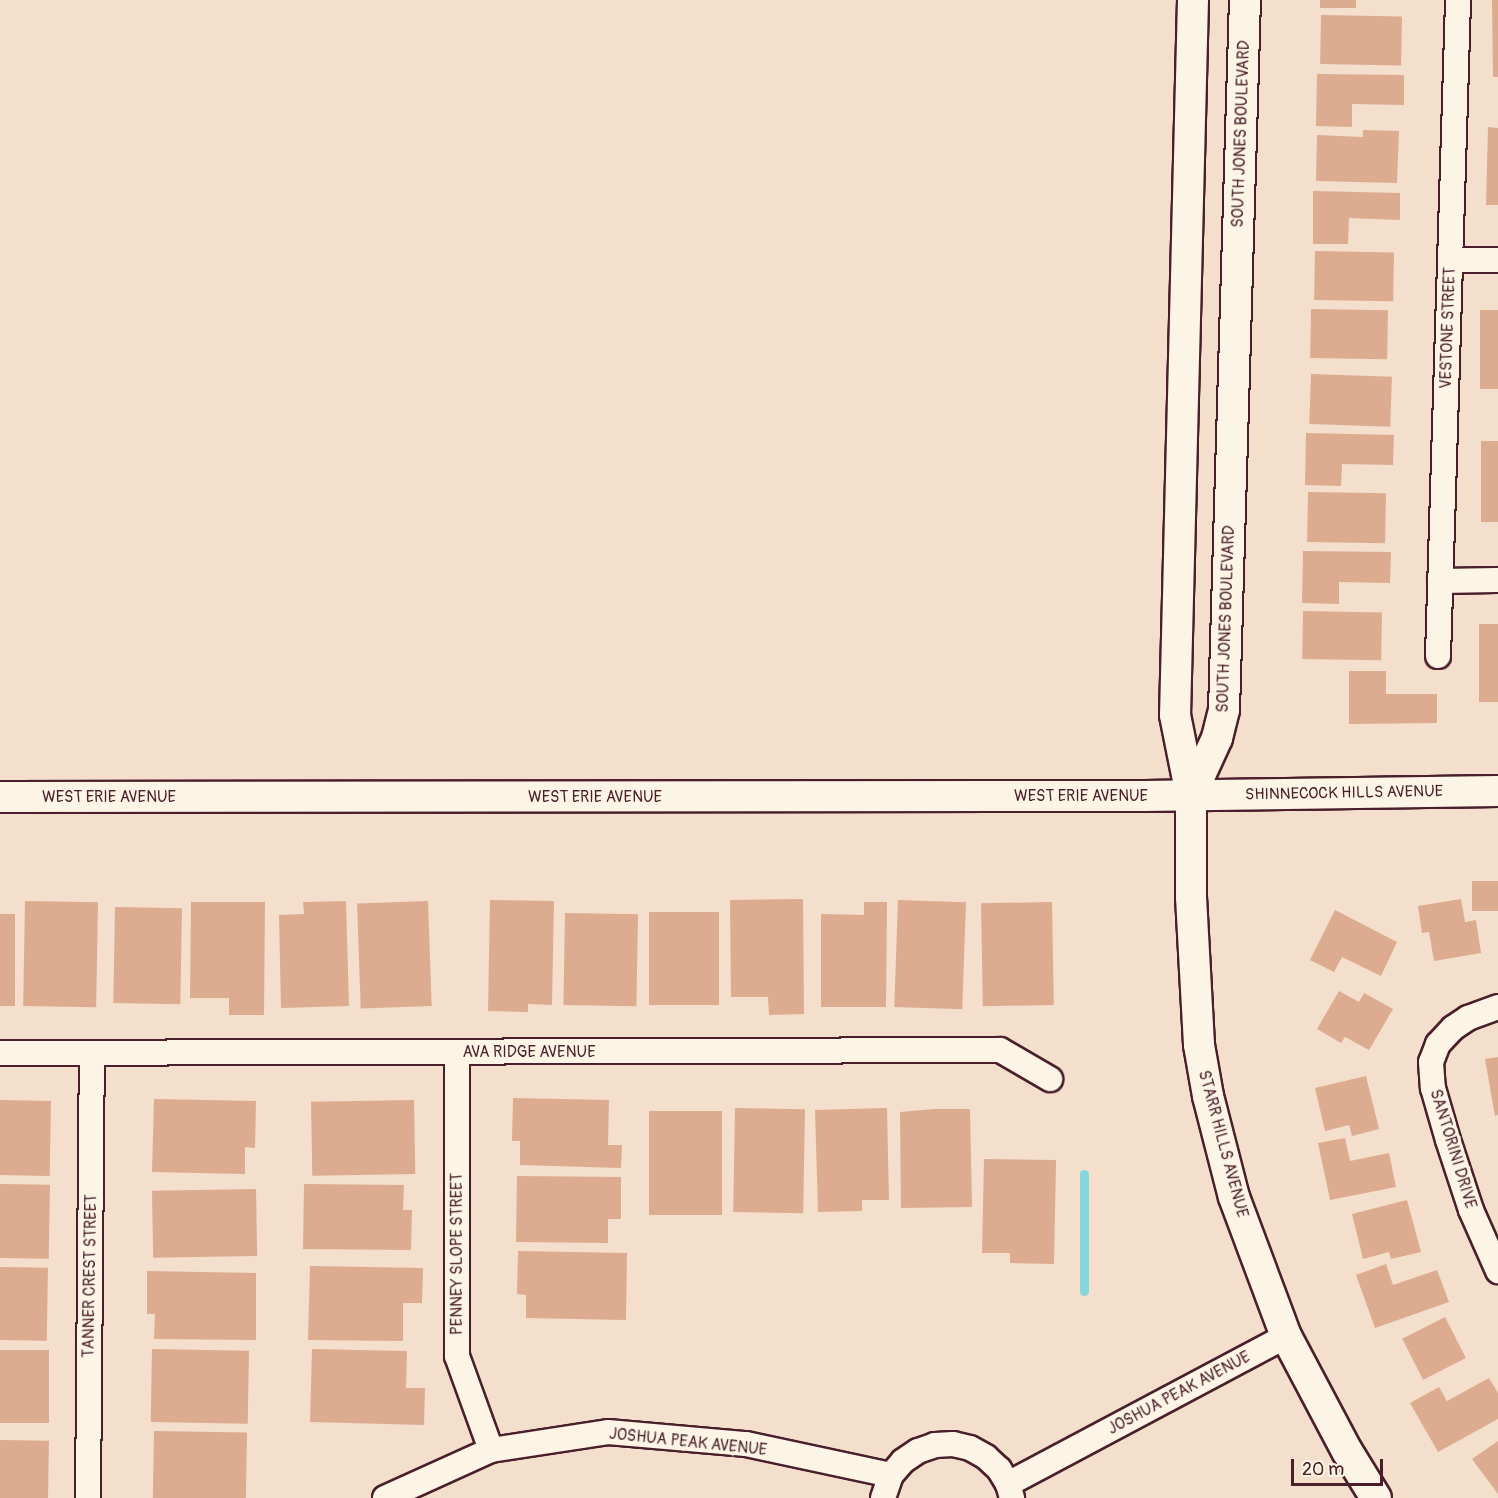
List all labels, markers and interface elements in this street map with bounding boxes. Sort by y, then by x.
street label: SOUTH JONES BOULEVARD [1228,40,1254,228]
street label: VESTONE STREET [1436,267,1460,389]
street label: SOUTH JONES BOULEVARD [1213,525,1239,713]
street label: SHINNECOCK HILLS AVENUE [1245,782,1443,804]
street label: WEST ERIE AVENUE [1014,786,1148,806]
street label: WEST ERIE AVENUE [42,787,176,807]
street label: WEST ERIE AVENUE [528,787,662,807]
street label: AVA RIDGE AVENUE [463,1042,595,1062]
street label: STARR HILLS AVENUE [1194,1068,1252,1220]
street label: SANTORINI DRIVE [1426,1087,1480,1211]
street label: PENNEY SLOPE STREET [447,1173,467,1335]
street label: TANNER CREST STREET [79,1194,101,1358]
street label: JOSHUA PEAK AVENUE [1104,1347,1254,1439]
street label: JOSHUA PEAK AVENUE [608,1424,768,1460]
scale bar [1294,1447,1386,1485]
text: 20 m [1302,1458,1344,1481]

